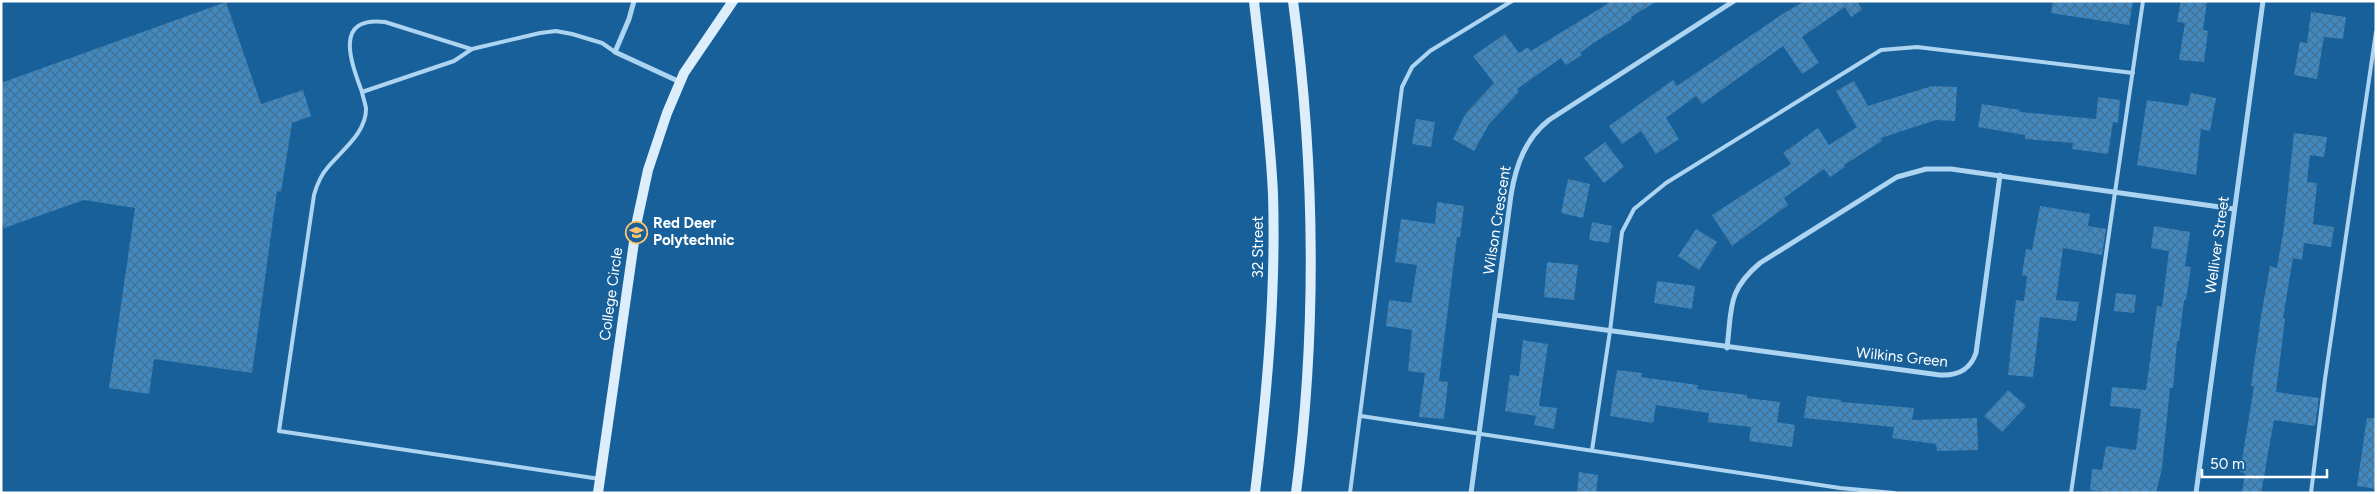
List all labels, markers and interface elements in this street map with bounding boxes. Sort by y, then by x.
street label: Wilson Crescent [1479,164,1515,276]
street label: Welliver Street [2201,195,2233,295]
place label: Red Deer Polytechnic [653,214,735,249]
street label: 32 Street [1249,216,1267,278]
school or university icon: Red Deer Polytechnic [625,220,649,244]
street label: College Circle [596,246,626,342]
street label: Wilkins Green [1855,343,1949,371]
scale bar [2202,446,2327,478]
text: 50 m [2210,455,2245,473]

